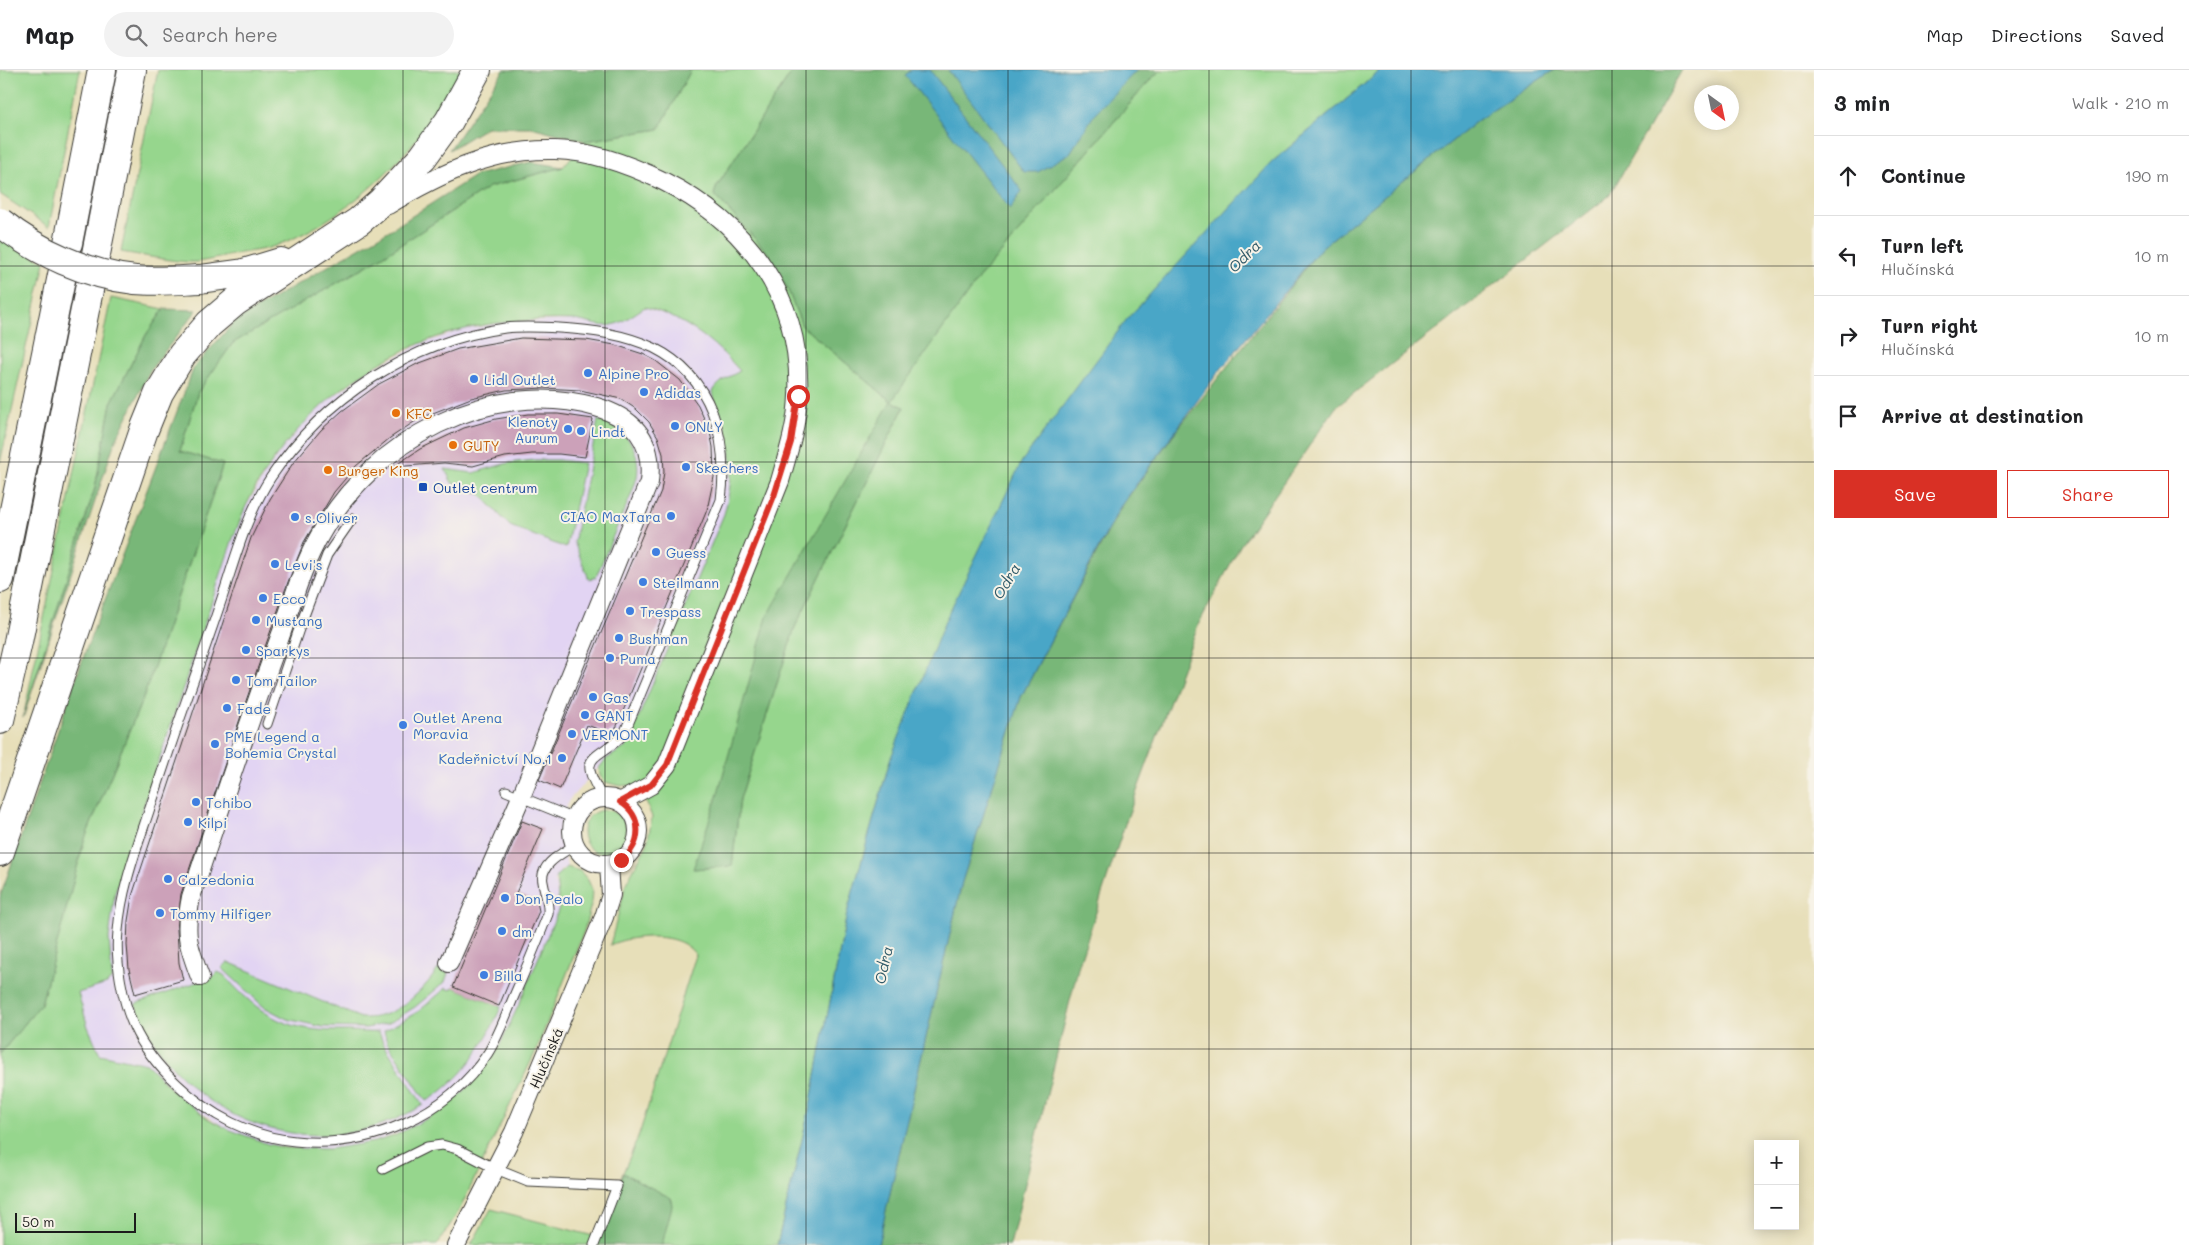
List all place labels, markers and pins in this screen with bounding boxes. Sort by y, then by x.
place label: Alpine Pro [598,364,669,383]
marker: Alpine Pro [582,367,594,379]
place label: Lidl Outlet [484,370,556,389]
marker: Lidl Outlet [468,373,480,385]
place label: Adidas [654,383,701,402]
marker: Adidas [638,386,650,398]
place label: KFC [406,404,432,423]
marker: KFC [390,407,402,419]
place label: Klenoty Aurum [508,412,558,447]
place label: ONLY [685,417,723,436]
marker: ONLY [669,420,681,432]
place label: Lindt [591,422,625,441]
marker: Klenoty Aurum [562,423,574,435]
marker: Lindt [575,425,587,437]
place label: GUTY [463,436,500,455]
marker: GUTY [447,439,459,451]
place label: Skechers [696,458,759,477]
place label: Burger King [338,461,418,480]
marker: Skechers [680,461,692,473]
marker: Burger King [322,464,334,476]
place label: Outlet centrum [433,478,537,497]
marker: Outlet centrum [417,481,429,493]
place label: CIAO MaxTara [560,507,661,526]
place label: s.Oliver [305,508,358,527]
marker: CIAO MaxTara [665,510,677,522]
marker: s.Oliver [289,511,301,523]
place label: Guess [666,543,706,562]
marker: Guess [650,546,662,558]
place label: Levi's [285,555,323,574]
marker: Levi's [269,558,281,570]
place label: Steilmann [653,573,719,592]
marker: Steilmann [637,576,649,588]
place label: Ecco [273,589,306,608]
marker: Ecco [257,592,269,604]
place label: Trespass [640,602,701,621]
marker: Trespass [624,605,636,617]
place label: Mustang [266,611,322,630]
marker: Mustang [250,614,262,626]
place label: Bushman [629,629,688,648]
marker: Bushman [613,632,625,644]
place label: Sparkys [256,641,310,660]
marker: Sparkys [240,644,252,656]
place label: Puma [620,649,656,668]
marker: Puma [604,652,616,664]
place label: Tom Tailor [246,671,317,690]
marker: Tom Tailor [230,674,242,686]
place label: Gas [603,688,629,707]
marker: Gas [587,691,599,703]
place label: Fade [237,699,271,718]
marker: Fade [221,702,233,714]
place label: GANT [595,706,633,725]
place label: Outlet Arena Moravia [413,708,503,743]
marker: GANT [579,709,591,721]
marker: Outlet Arena Moravia [397,719,409,731]
place label: VERMONT [582,725,649,744]
place label: PME Legend a Bohemia Crystal [225,727,337,762]
marker: VERMONT [566,728,578,740]
marker: PME Legend a Bohemia Crystal [209,738,221,750]
place label: Kadeřnictví No.1 [438,749,552,768]
marker: Kadeřnictví No.1 [556,752,568,764]
place label: Tchibo [206,793,251,812]
marker: Tchibo [190,796,202,808]
place label: Kilpi [198,813,227,832]
marker: Kilpi [182,816,194,828]
place label: Calzedonia [178,870,255,889]
marker: Calzedonia [162,873,174,885]
place label: Don Pealo [515,889,583,908]
marker: Don Pealo [499,892,511,904]
place label: Tommy Hilfiger [170,904,272,923]
marker: Tommy Hilfiger [154,907,166,919]
place label: dm [512,922,532,941]
marker: dm [496,925,508,937]
place label: Billa [494,966,523,985]
marker: Billa [478,969,490,981]

